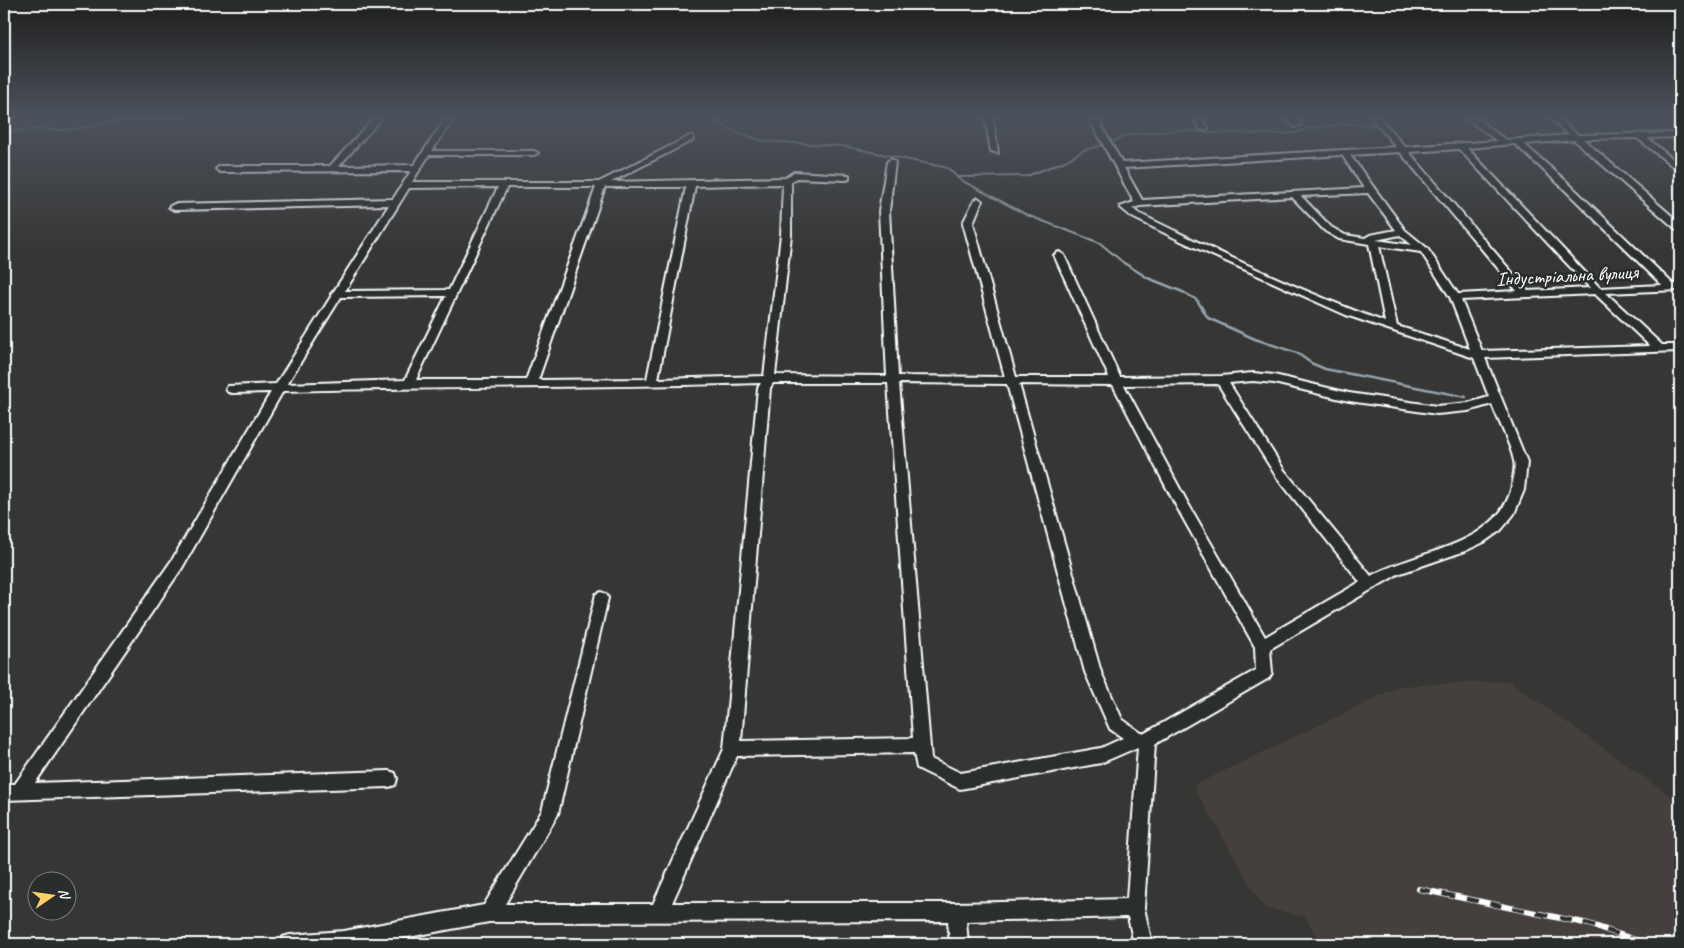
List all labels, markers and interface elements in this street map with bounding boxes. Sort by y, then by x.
street label: Індустріальна вулиця [1496,259,1640,292]
north arrow [28,870,78,920]
text: N [55,887,74,902]

